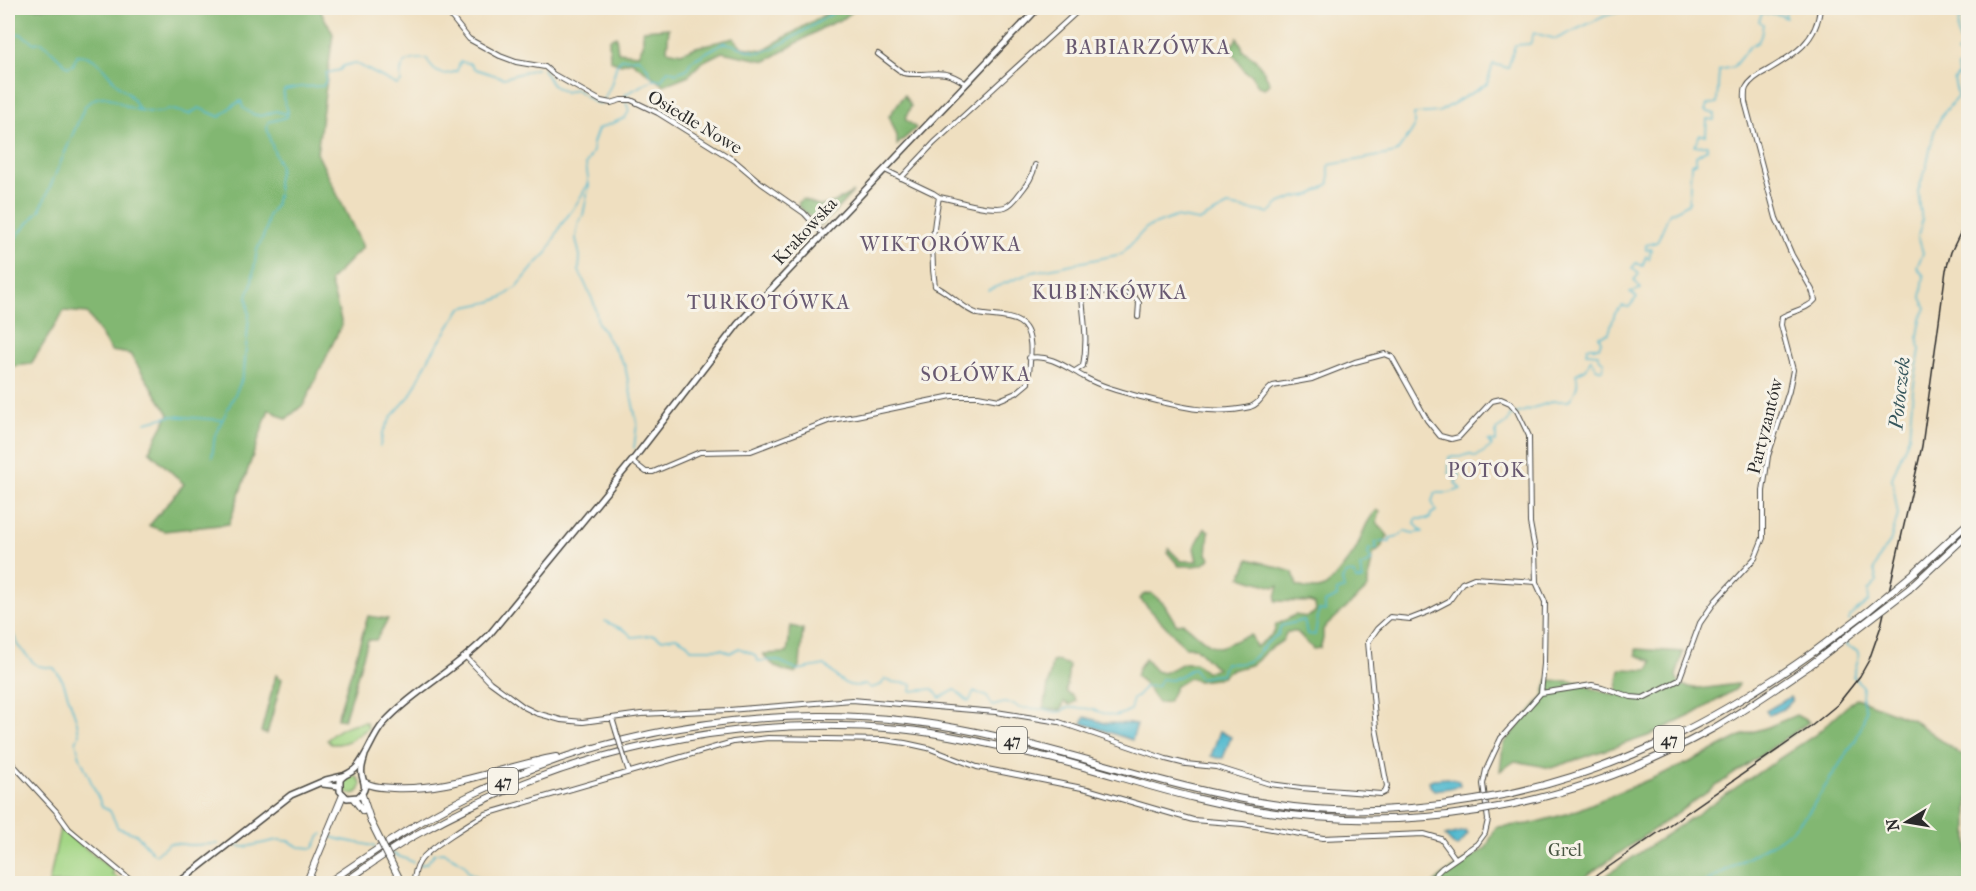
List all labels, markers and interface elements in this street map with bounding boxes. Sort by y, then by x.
district label: BABIARZÓWKA [1065,34,1231,59]
street label: Osiedle Nowe [644,86,746,159]
street label: Krakowska [769,193,842,269]
district label: WIKTORÓWKA [859,231,1022,256]
district label: KUBINKÓWKA [1032,279,1188,304]
district label: TURKOTÓWKA [687,289,851,314]
water label: Potoczek [1884,356,1915,431]
district label: SOŁÓWKA [921,361,1031,386]
street label: Partyzantów [1743,376,1788,476]
district label: POTOK [1447,459,1527,482]
road number: 47 [1654,726,1684,752]
road number: 47 [997,727,1027,753]
road number: 47 [488,768,518,794]
north arrow [1877,792,1937,852]
text: N [1882,816,1903,833]
park label: Grel [1548,840,1582,861]

